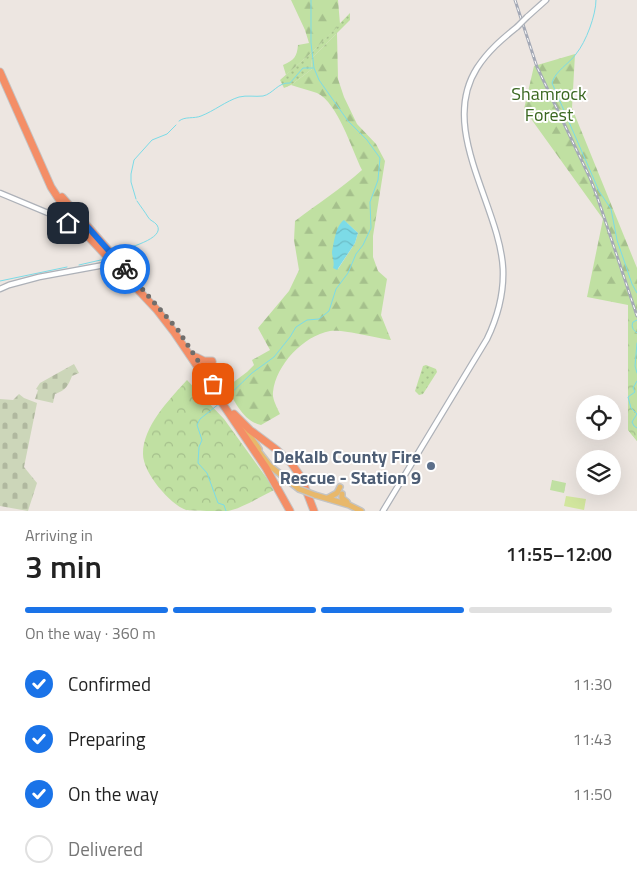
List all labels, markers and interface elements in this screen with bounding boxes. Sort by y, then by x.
park label: Shamrock Forest [511,80,587,128]
pin [47,202,89,244]
icon: home [54,209,82,237]
courier [100,244,150,294]
icon: bike [111,255,139,283]
pin [192,363,234,405]
icon: bag [199,370,227,398]
map controls [576,395,621,495]
button: locate [576,395,621,440]
place label: DeKalb County Fire Rescue - Station 9 [273,443,421,491]
button: layers [576,450,621,495]
marker: DeKalb County Fire Rescue - Station 9 [425,460,437,472]
text: Arriving in [25,523,93,547]
text: 11:55–12:00 [506,539,612,568]
text: 3 min [25,542,102,590]
text: On the way · 360 m [25,621,156,645]
text: Confirmed [68,669,151,698]
icon: check [25,670,53,698]
text: 11:30 [573,672,612,696]
text: Preparing [68,724,145,753]
icon: check [25,725,53,753]
text: 11:43 [573,727,612,751]
text: On the way [68,779,159,808]
icon: check [25,780,53,808]
text: 11:50 [573,782,612,806]
text: Delivered [68,834,143,863]

